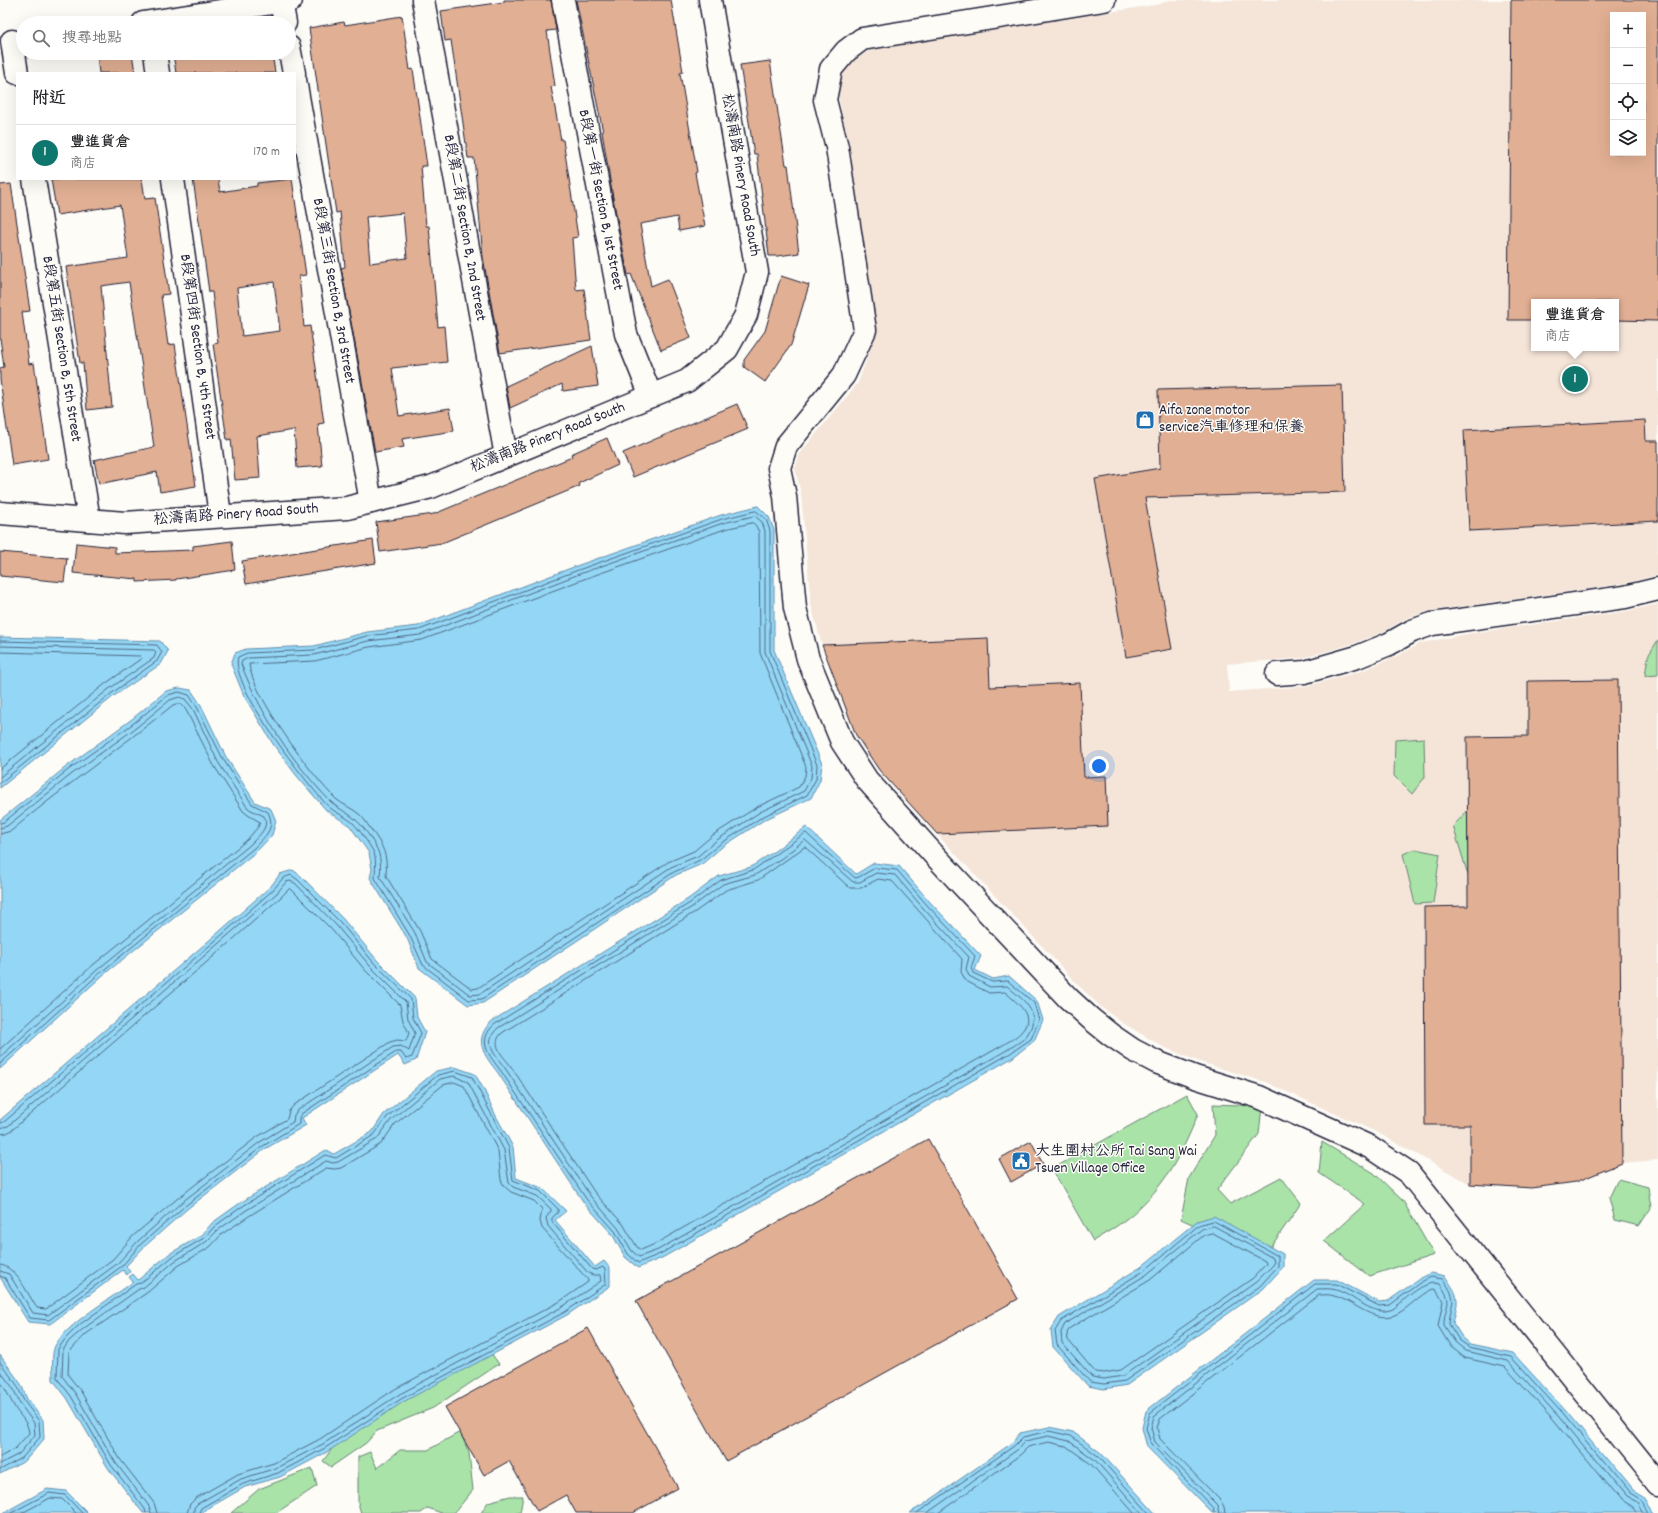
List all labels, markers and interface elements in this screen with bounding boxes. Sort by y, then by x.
map controls [1610,12,1646,156]
button: + [1610,12,1646,48]
search box [16,16,296,60]
icon: search [30,27,52,49]
text: 搜尋地點 [62,28,122,50]
button: − [1610,48,1646,84]
button: locate [1610,84,1646,120]
text: 附近 [32,88,66,112]
street label: 松濤南路 Pinery Road South [715,92,765,258]
street label: B段第一街 Section B, 1st Street [572,108,628,293]
button: layers [1610,120,1646,156]
text: 豐進貨倉 [70,132,130,154]
street label: B段第二街 Section B, 2nd Street [437,133,491,323]
text: 1 [44,143,46,162]
text: 170 m [253,143,280,162]
text: 商店 [70,155,96,174]
street label: B段第三街 Section B, 3rd Street [306,197,360,386]
street label: B段第四街 Section B, 4th Street [173,253,221,442]
street label: B段第五街 Section B, 5th Street [35,255,87,444]
popup [1531,299,1619,351]
text: 豐進貨倉 [1545,305,1605,327]
text: 商店 [1545,328,1571,347]
pin: 1 [1562,364,1588,394]
street label: 松濤南路 Pinery Road South [467,397,629,479]
place label: Aifa zone motor service汽車修理和保養 [1159,400,1304,439]
shop icon: Aifa zone motor service汽車修理和保養 [1134,409,1156,431]
street label: 松濤南路 Pinery Road South [153,498,319,532]
your location [1089,756,1109,776]
place label: 大生圍村公所 Tai Sang Wai Tsuen Village Office [1035,1141,1197,1180]
public building icon: 大生圍村公所 Tai Sang Wai Tsuen Village Office [1010,1150,1032,1172]

